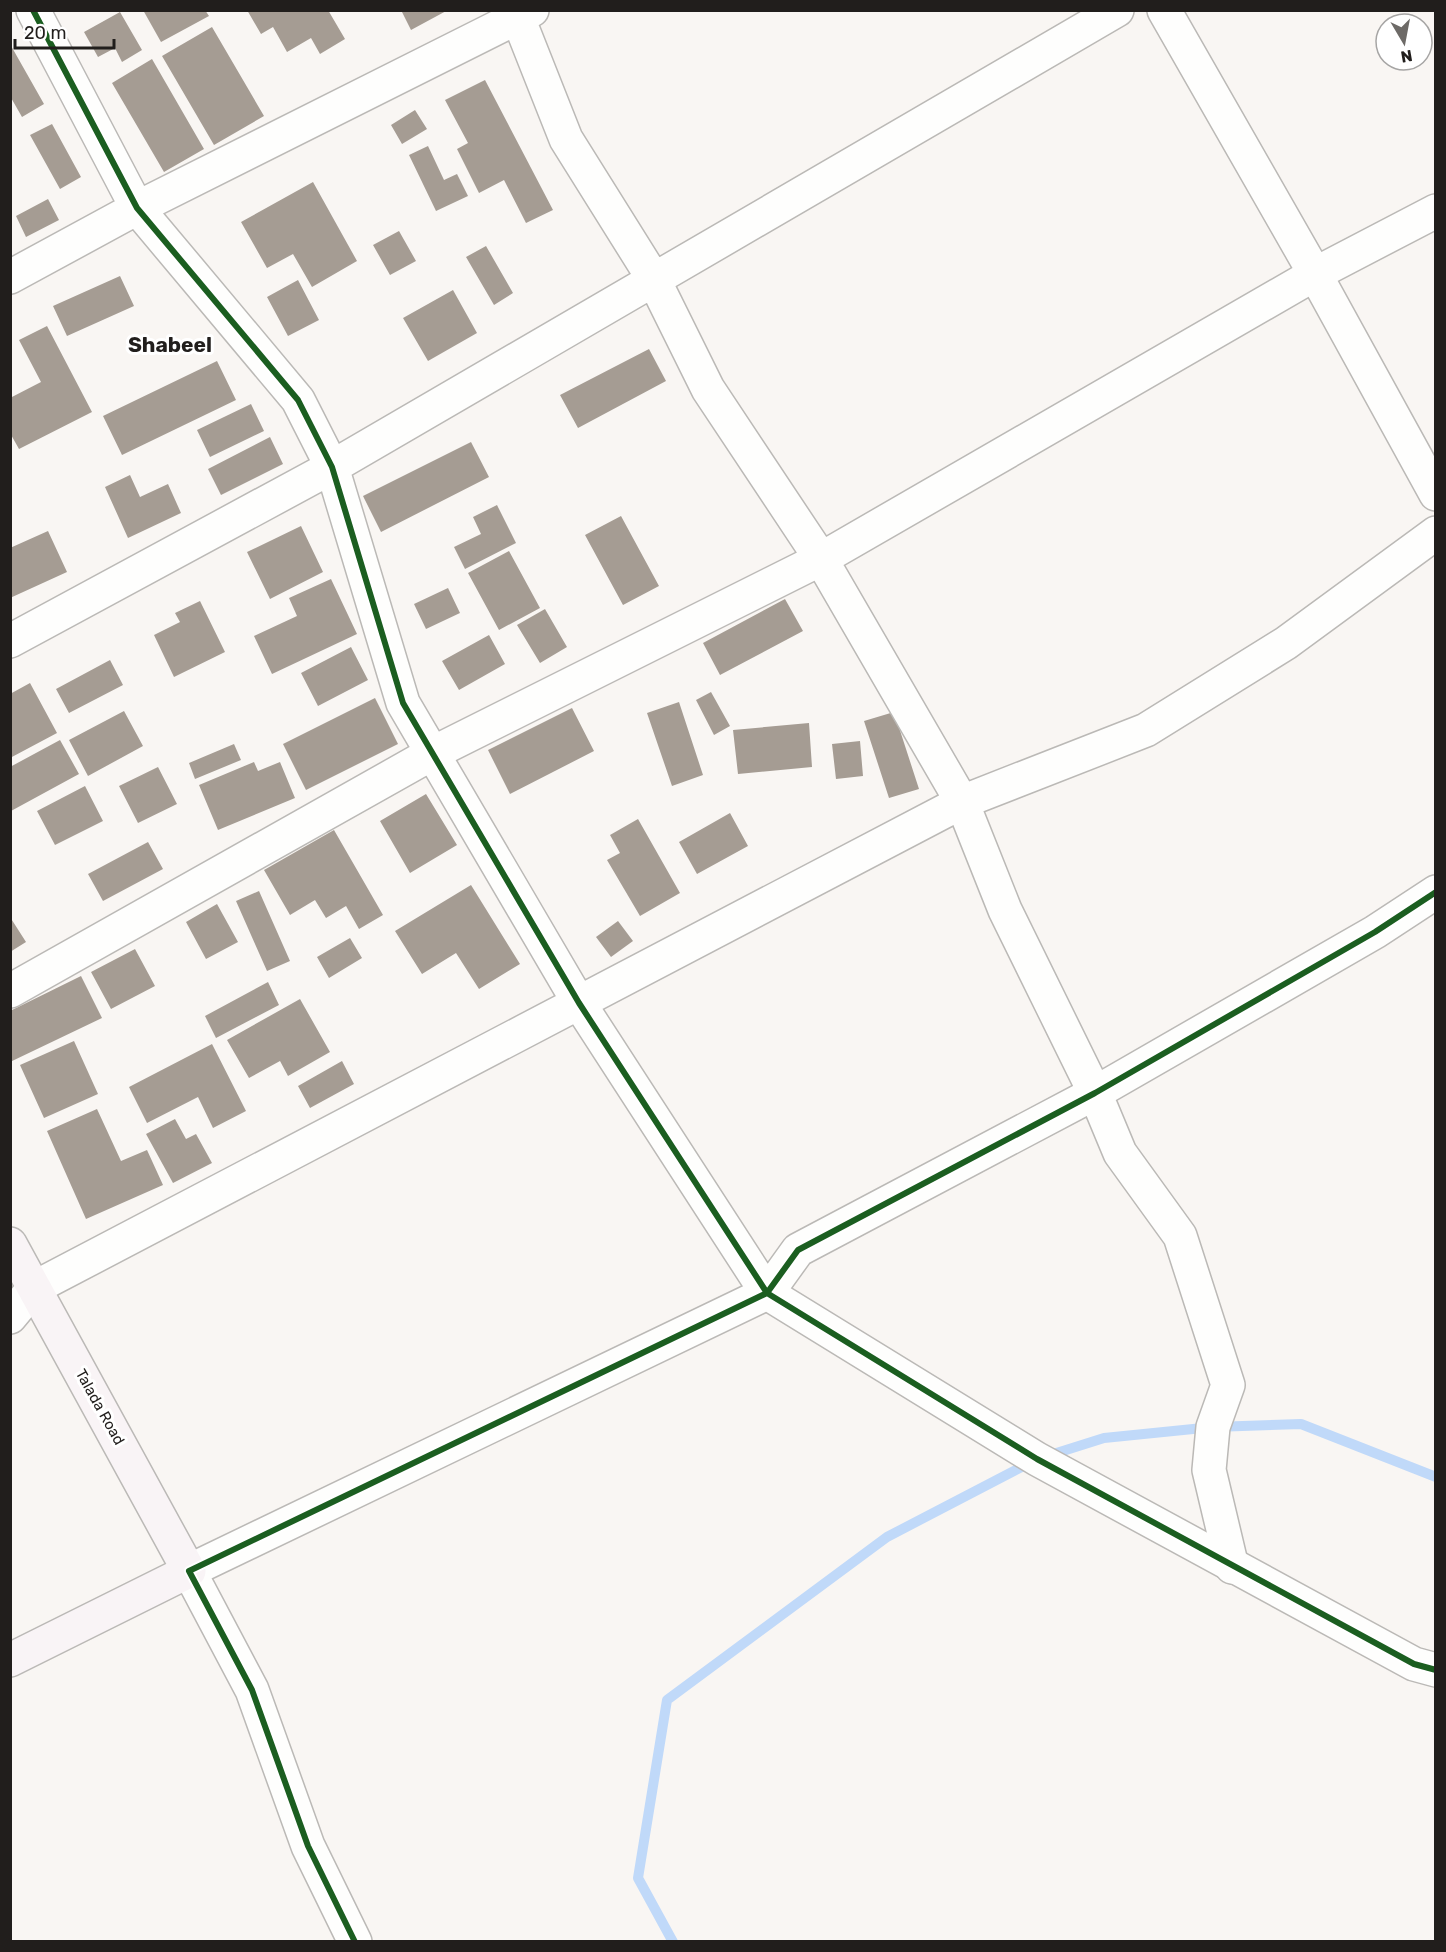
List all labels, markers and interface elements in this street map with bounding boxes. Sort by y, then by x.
scale bar [15,12,114,50]
north arrow [1374,12,1434,72]
text: 20 m [24,22,66,44]
text: N [1399,46,1414,67]
district label: Shabeel [128,332,212,357]
street label: Talada Road [72,1366,128,1448]

